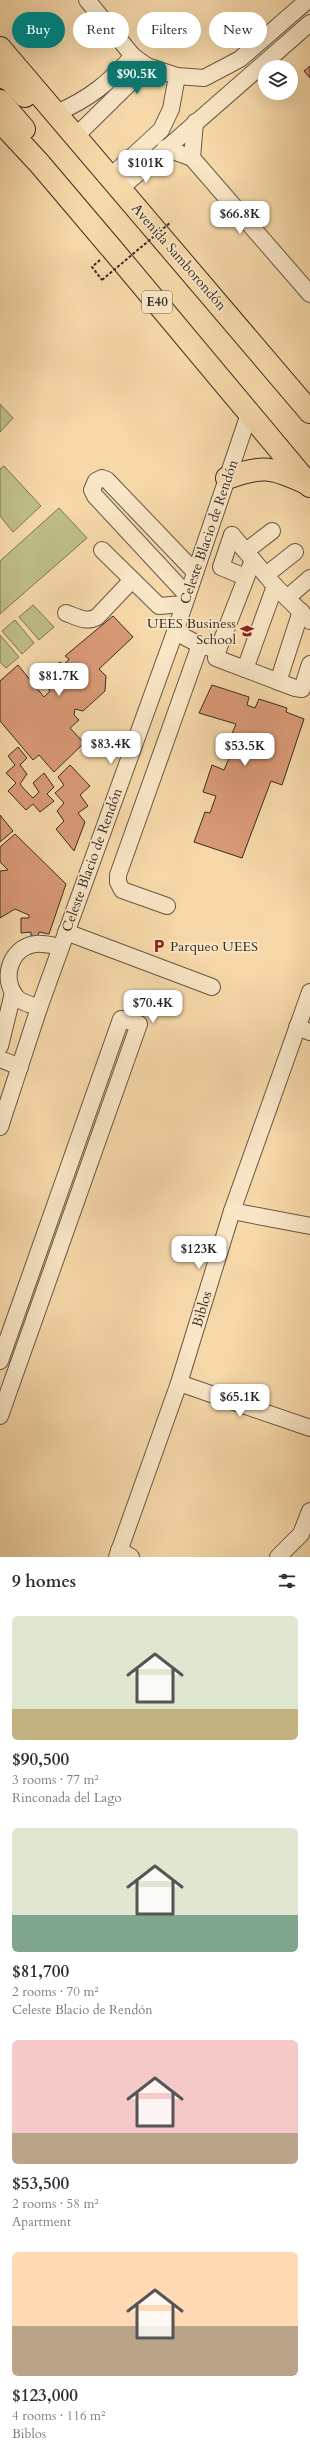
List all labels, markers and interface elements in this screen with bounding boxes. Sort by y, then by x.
chip: Buy [12,12,65,48]
chip: Rent [73,12,129,48]
chip: Filters [137,12,201,48]
chip: New [209,12,267,48]
map controls [258,60,298,100]
button: layers [258,60,298,100]
pin: $90.5K [104,61,170,95]
text: $90.5K [117,65,157,83]
pin: $101K [118,150,174,184]
text: $101K [127,154,165,172]
street label: Avenida Samborondón [127,199,231,315]
pin: $66.8K [207,201,273,235]
text: $66.8K [220,205,260,223]
road number: E40 [142,291,172,313]
street label: Celeste Blacio de Rendón [175,457,243,607]
place label: UEES Business School [147,614,236,649]
school or university icon: UEES Business School [239,623,255,639]
pin: $81.7K [26,663,92,697]
text: $81.7K [39,667,79,685]
pin: $83.4K [78,731,144,765]
pin: $53.5K [212,733,278,767]
text: $83.4K [91,735,131,753]
text: $53.5K [225,737,265,755]
street label: Celeste Blacio de Rendón [57,786,127,934]
place label: Parqueo UEES [170,937,258,956]
parking icon: Parqueo UEES [151,938,167,954]
pin: $70.4K [120,990,186,1024]
text: $70.4K [133,994,173,1012]
pin: $123K [171,1236,227,1270]
text: $123K [180,1240,218,1258]
street label: Biblos [188,1288,217,1329]
pin: $65.1K [207,1384,273,1418]
text: $65.1K [220,1388,260,1406]
text: 9 homes [12,1570,76,1593]
icon: filters [276,1570,298,1592]
icon: home [119,1642,191,1714]
text: $90,500 [12,1748,69,1771]
text: 3 rooms · 77 m² [12,1771,99,1789]
text: Rinconada del Lago [12,1789,121,1807]
icon: home [119,1854,191,1926]
text: $81,700 [12,1960,69,1983]
text: 2 rooms · 70 m² [12,1983,99,2001]
text: Celeste Blacio de Rendón [12,2001,153,2019]
icon: home [119,2066,191,2138]
text: $53,500 [12,2172,69,2195]
text: 2 rooms · 58 m² [12,2195,99,2213]
text: Apartment [12,2213,71,2231]
icon: home [119,2278,191,2350]
text: $123,000 [12,2384,78,2407]
text: 4 rooms · 116 m² [12,2407,105,2425]
text: Biblos [12,2425,46,2443]

